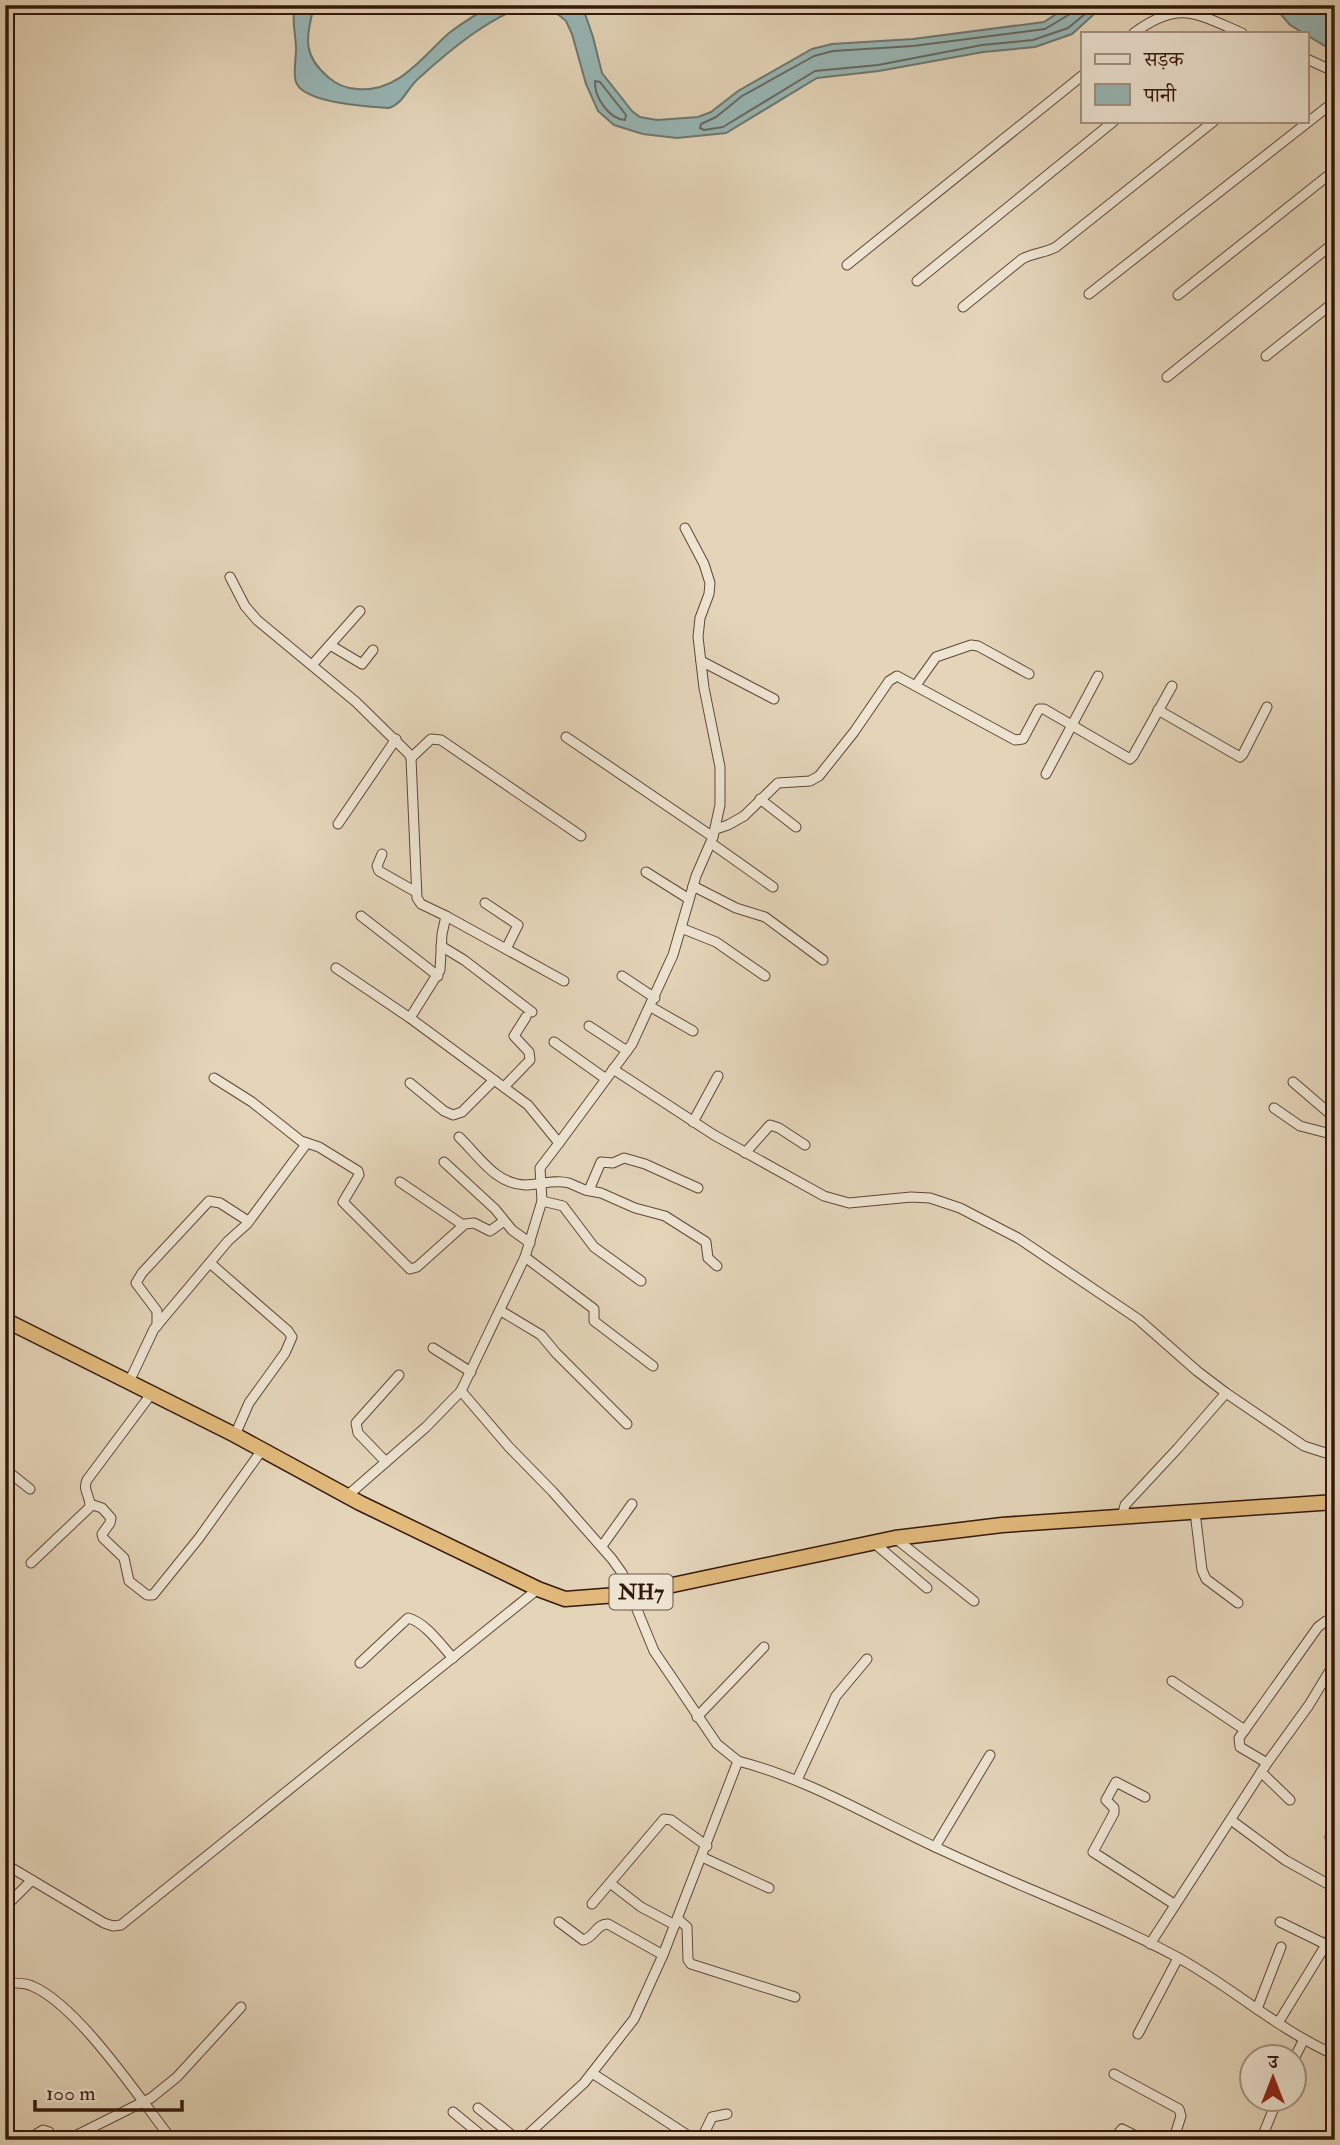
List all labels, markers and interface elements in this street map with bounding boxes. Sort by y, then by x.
legend [1081,32,1308,122]
text: सड़क [1143,46,1184,73]
text: पानी [1143,82,1177,109]
road number: NH7 [610,1574,672,1610]
north arrow [1238,2044,1308,2114]
text: उ [1266,2050,1279,2074]
scale bar [35,2068,182,2112]
text: 100 m [46,2080,96,2107]

